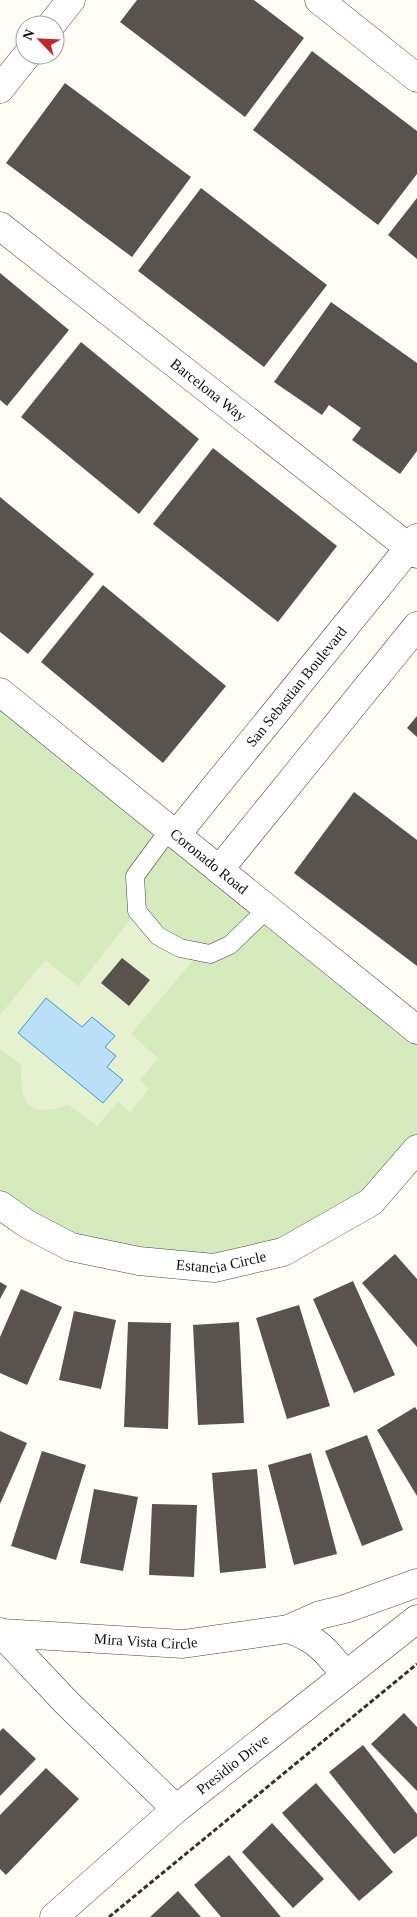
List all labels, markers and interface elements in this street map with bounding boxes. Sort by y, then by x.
north arrow [15,15,65,65]
text: N [20,27,37,43]
street label: Barcelona Way [167,355,250,425]
street label: San Sebastian Boulevard [243,623,350,750]
street label: Coronado Road [167,825,251,898]
street label: Estancia Circle [175,1248,268,1276]
street label: Mira Vista Circle [93,1631,199,1652]
street label: Presidio Drive [193,1731,272,1798]

